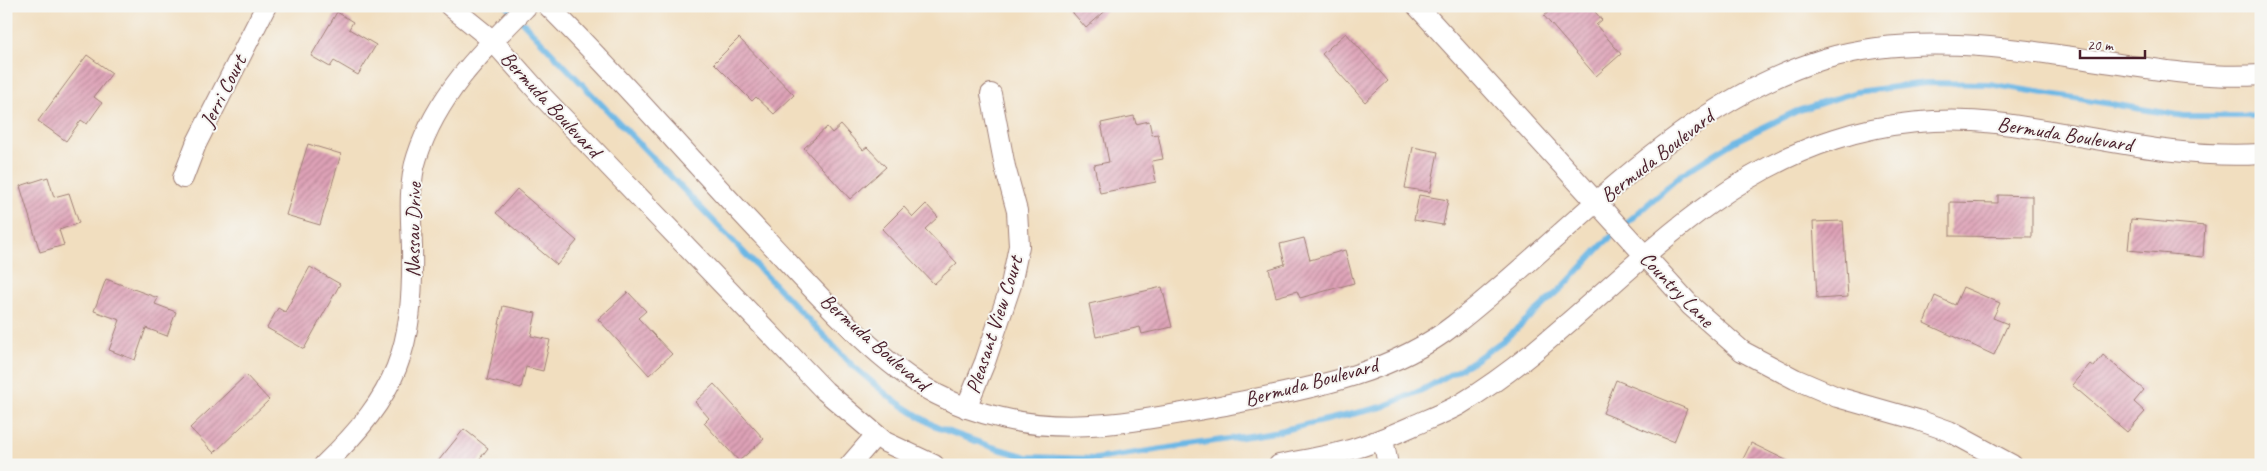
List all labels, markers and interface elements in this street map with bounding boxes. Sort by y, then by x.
scale bar [2080,28,2144,60]
text: 20 m [2087,36,2114,55]
street label: Bermuda Boulevard [495,45,610,165]
street label: Jerri Court [193,49,253,132]
street label: Bermuda Boulevard [1595,101,1722,208]
street label: Bermuda Boulevard [1996,110,2138,158]
street label: Nassau Drive [399,181,427,278]
street label: Country Lane [1634,246,1720,333]
street label: Pleasant View Court [960,251,1029,397]
street label: Bermuda Boulevard [815,287,938,399]
street label: Bermuda Boulevard [1242,351,1384,412]

